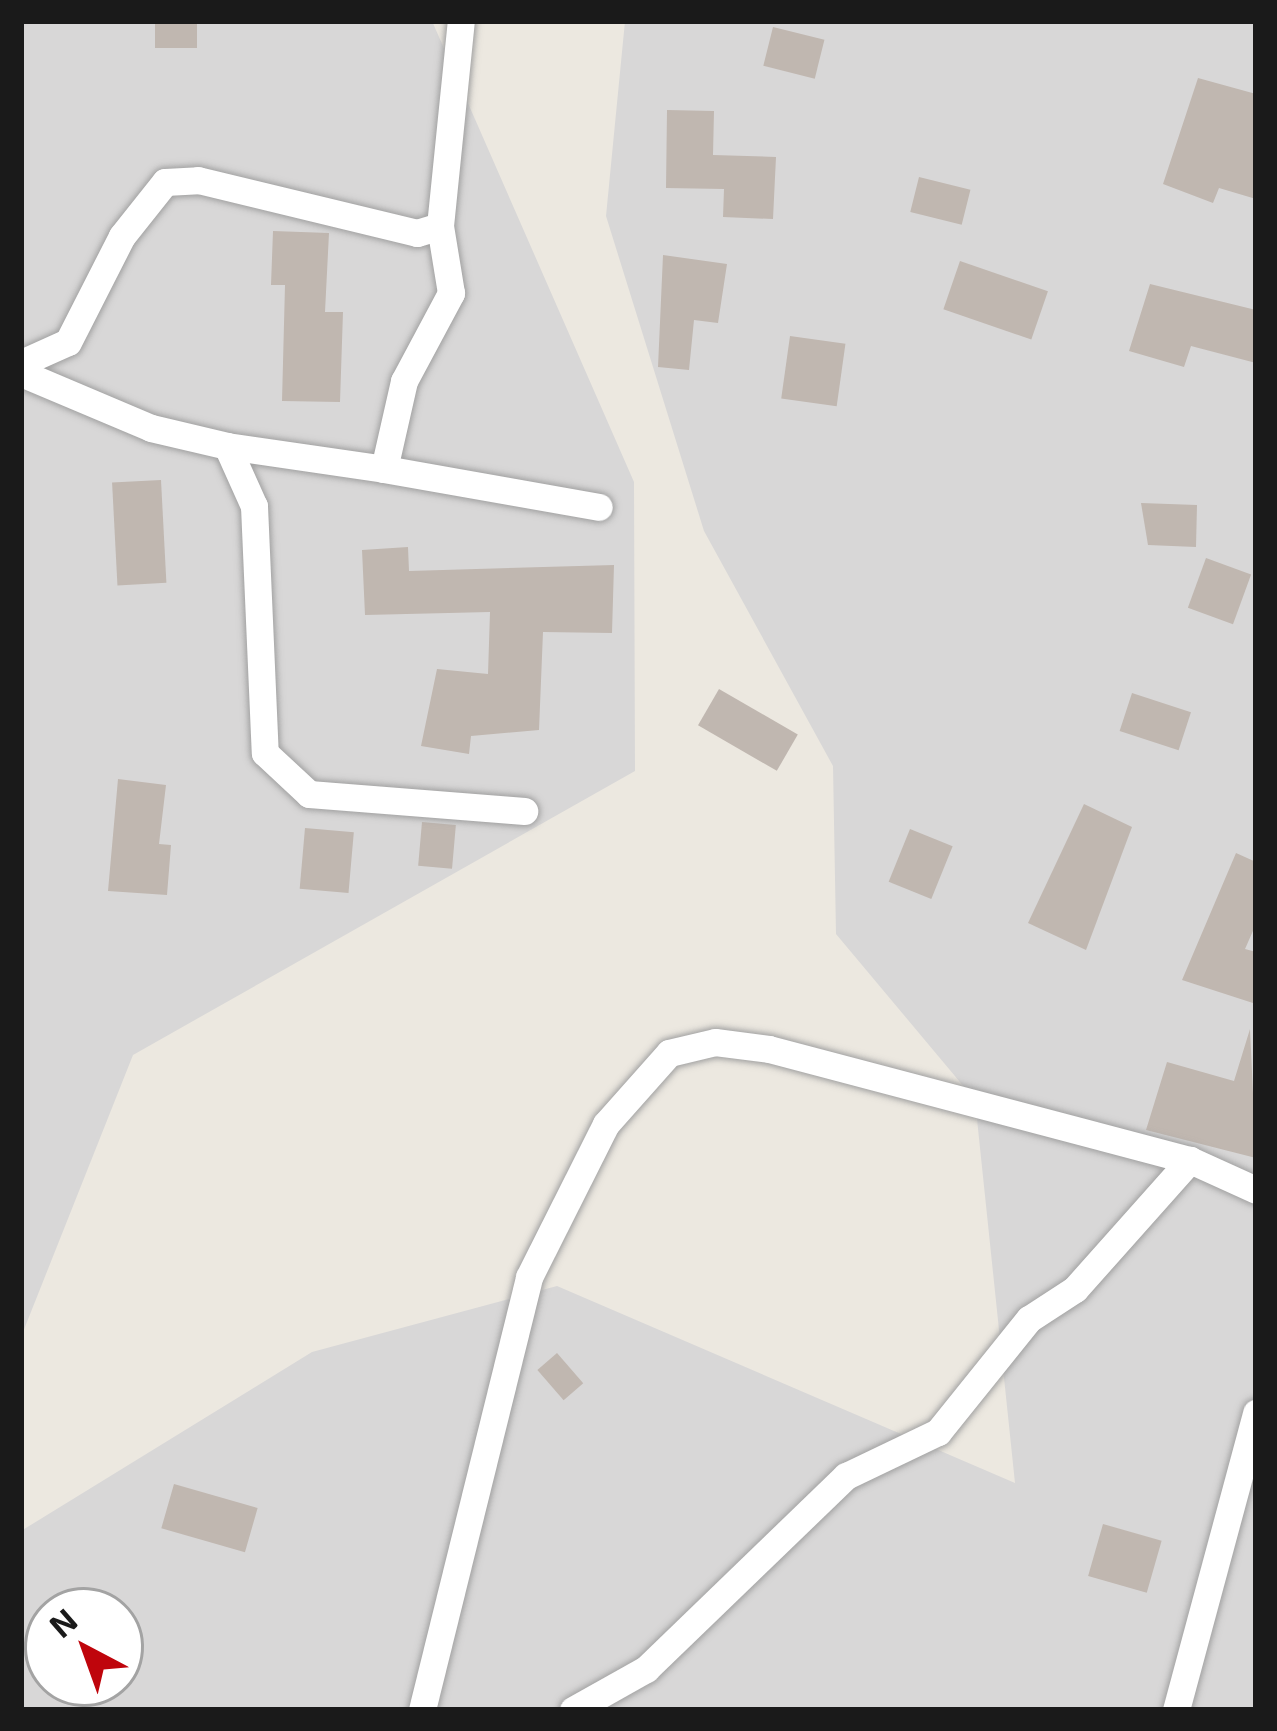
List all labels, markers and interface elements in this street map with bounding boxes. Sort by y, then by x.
north arrow [24,1587,144,1707]
text: N [40,1599,84,1645]

